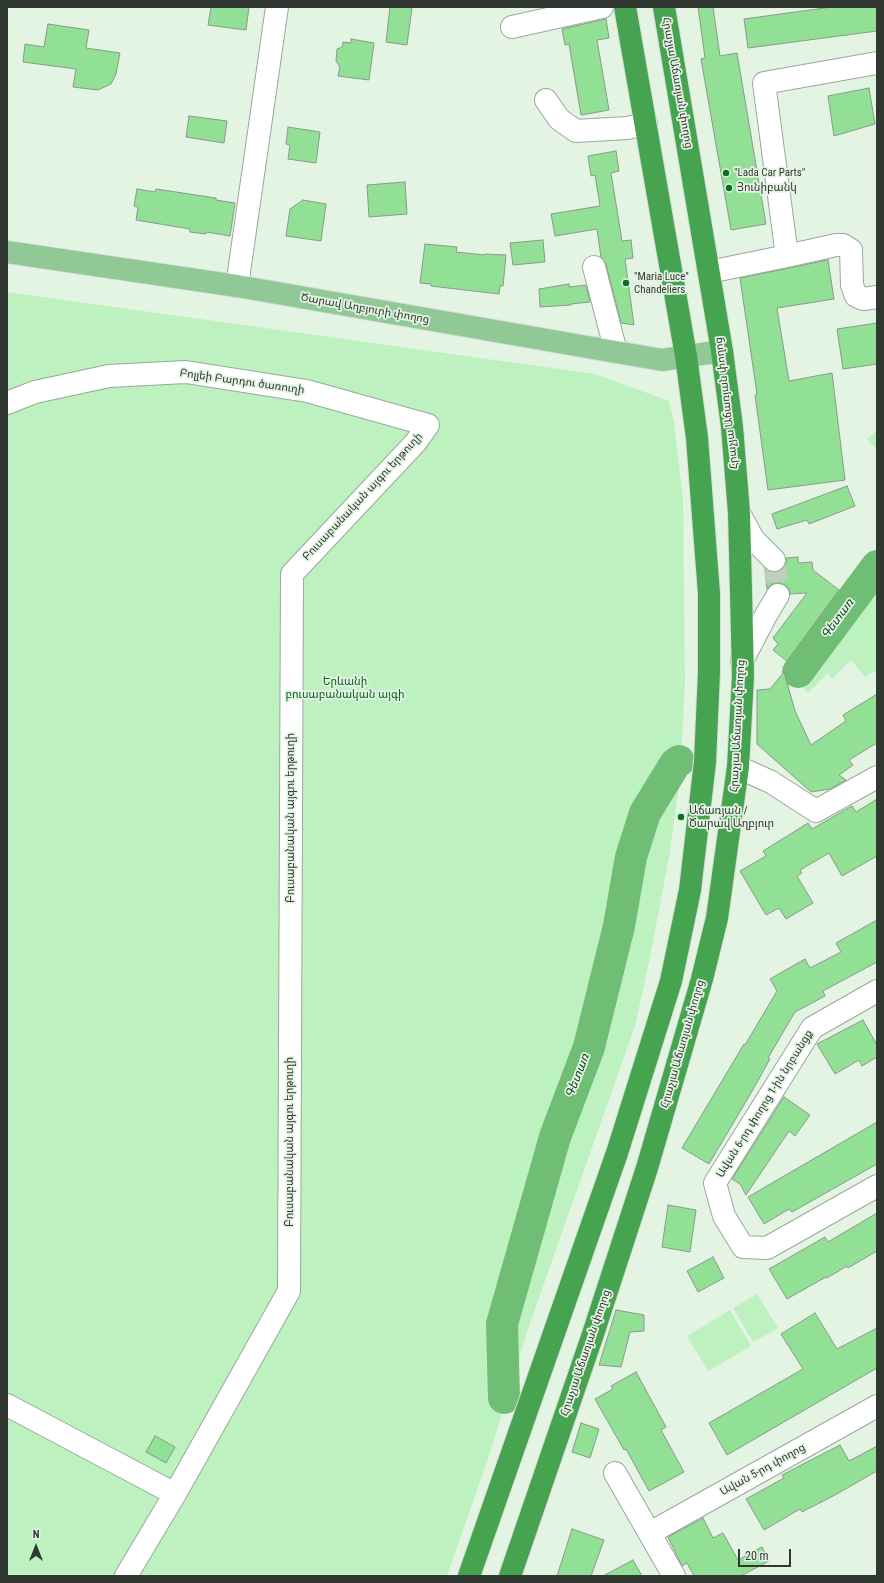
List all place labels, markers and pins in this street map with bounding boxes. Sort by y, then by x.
place label: "Lada Car Parts" [734,166,805,180]
marker: "Lada Car Parts" [721,168,731,178]
place label: Յունիբանկ [737,181,797,195]
marker: Յունիբանկ [724,183,734,193]
place label: "Maria Luce" Chandeliers [634,270,689,296]
marker: "Maria Luce" Chandeliers [621,278,631,288]
place label: Աճառյան / Ծարավ Աղբյուր [689,804,774,830]
marker: Աճառյան / Ծարավ Աղբյուր [676,812,686,822]

